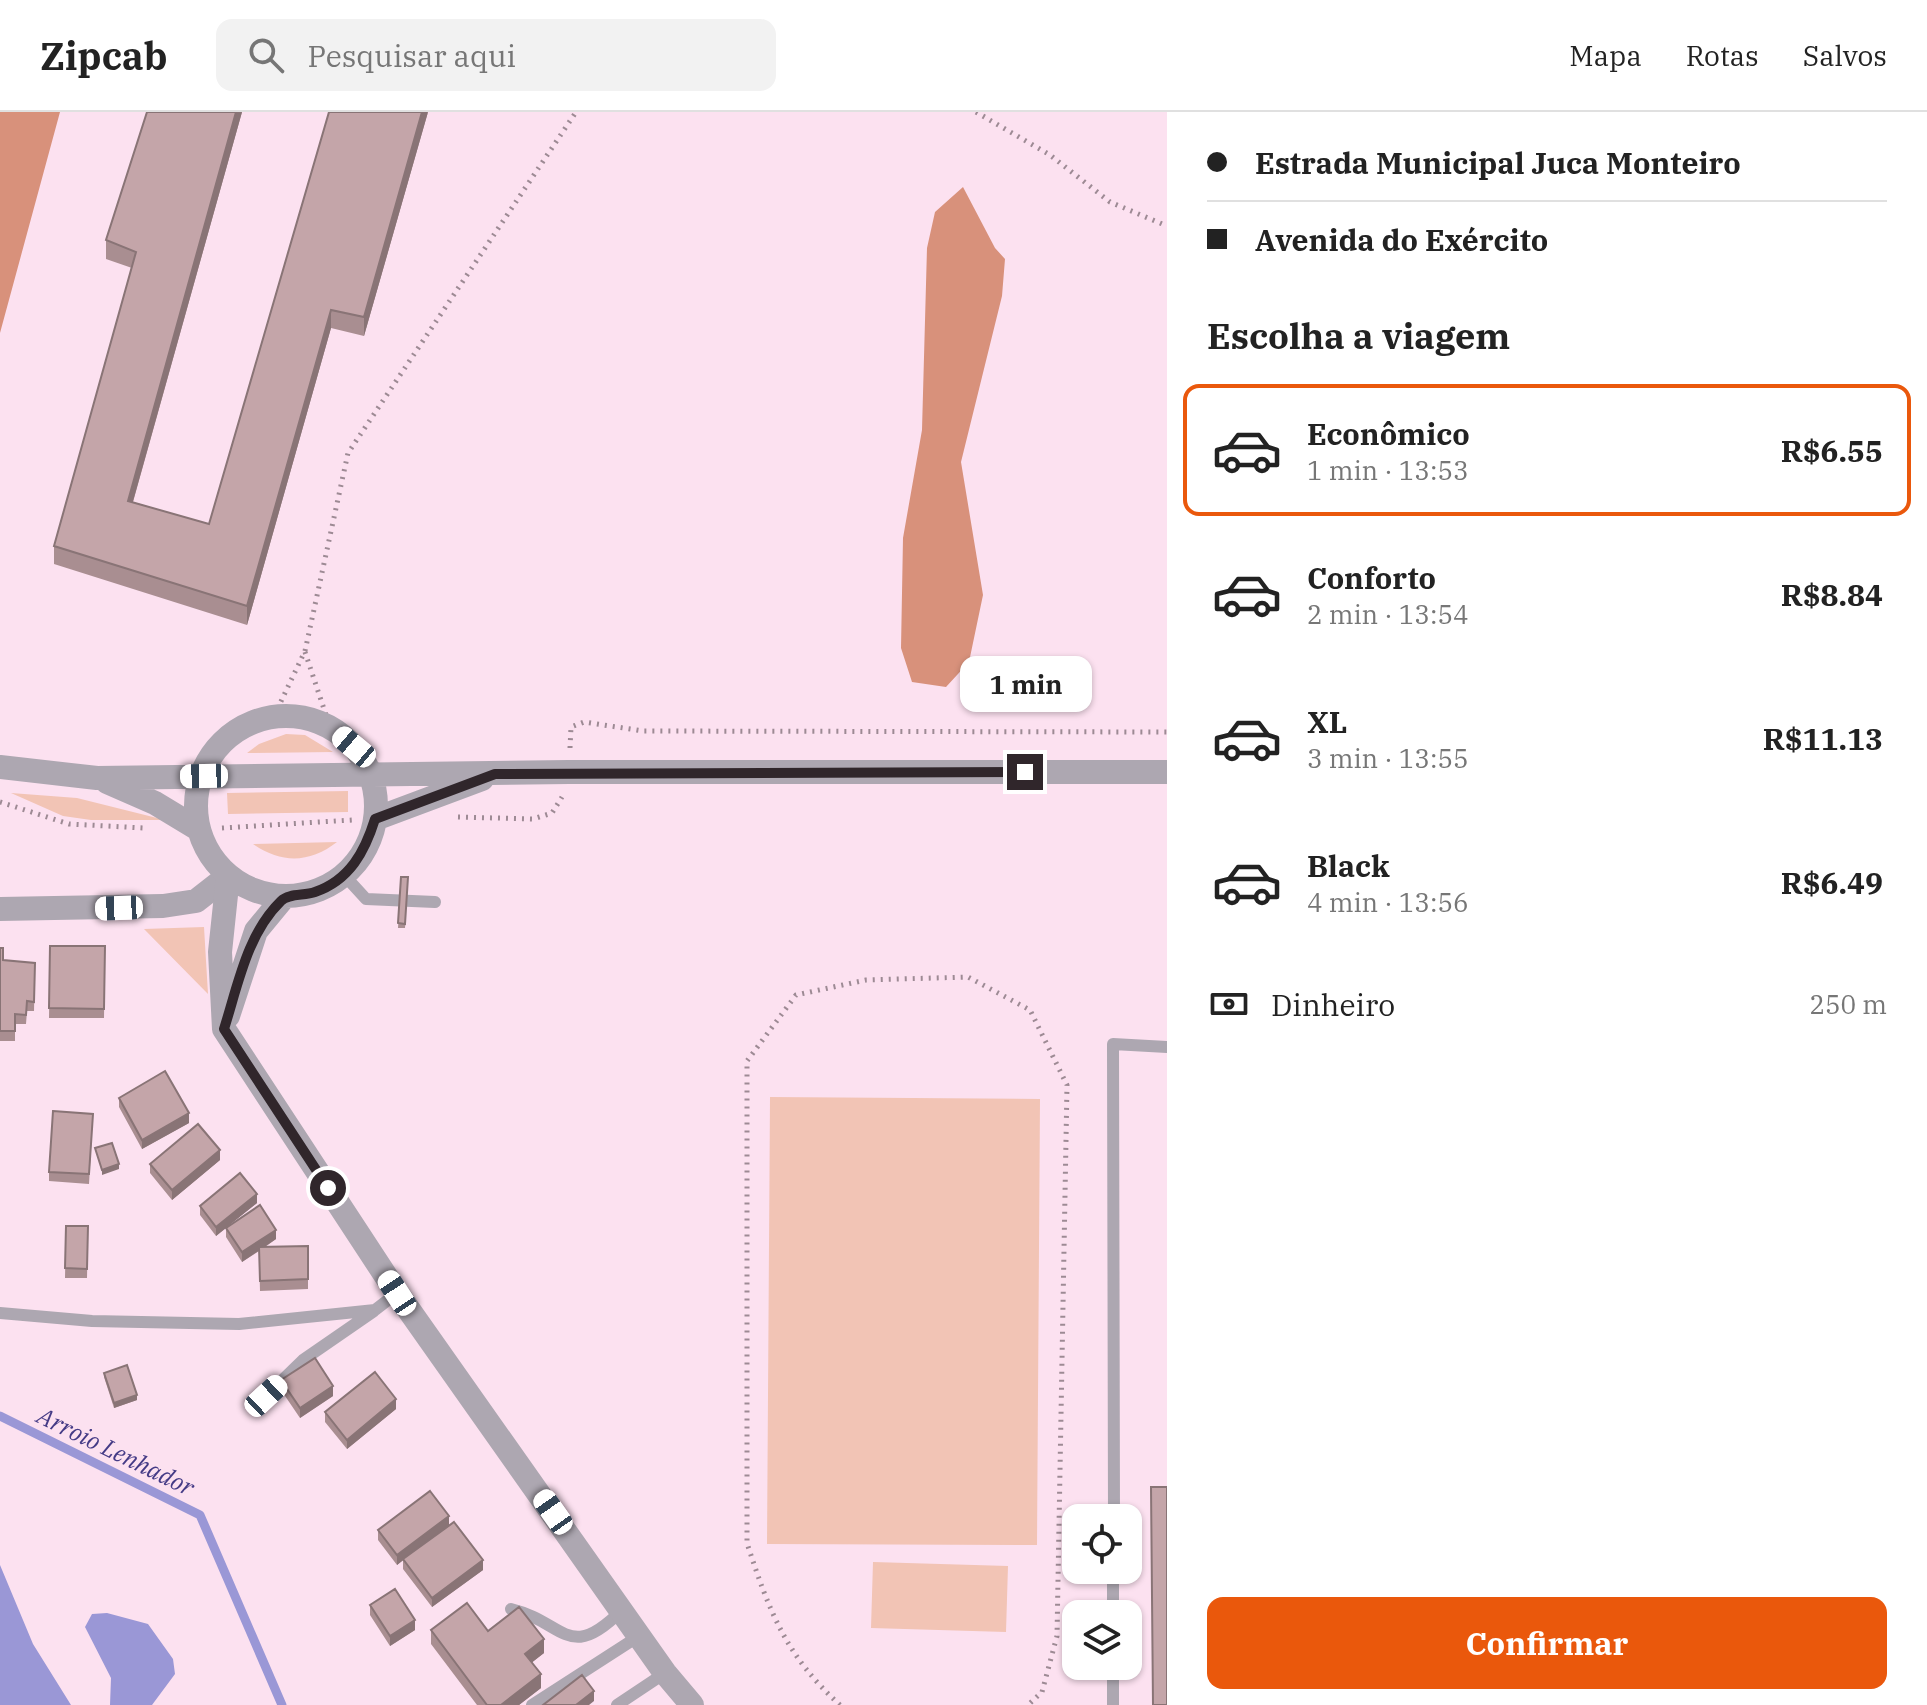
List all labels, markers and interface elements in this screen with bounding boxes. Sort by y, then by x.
search box [216,19,776,91]
text: Zipcab [40,31,168,80]
icon: search [244,33,288,77]
text: Pesquisar aqui [308,36,516,75]
text: Mapa [1569,37,1642,74]
text: Rotas [1686,37,1759,74]
text: Salvos [1803,37,1887,74]
text: Estrada Municipal Juca Monteiro [1255,143,1741,182]
text: Avenida do Exército [1255,220,1548,259]
text: Escolha a viagem [1207,312,1510,359]
icon: car [1211,414,1283,486]
text: Econômico [1307,414,1470,453]
text: R$6.55 [1781,431,1883,470]
text: 1 min · 13:53 [1307,453,1469,487]
icon: car [1211,558,1283,630]
text: Conforto [1307,558,1436,597]
text: R$8.84 [1781,575,1883,614]
text: 2 min · 13:54 [1307,597,1469,631]
callout: 1 min [959,656,1091,712]
text: 1 min [990,667,1062,701]
icon: car [1211,702,1283,774]
text: XL [1307,702,1347,741]
text: R$11.13 [1763,719,1883,758]
car [328,722,380,772]
text: 3 min · 13:55 [1307,741,1469,775]
route end [1007,754,1043,790]
car [180,764,228,788]
icon: car [1211,846,1283,918]
text: Black [1307,846,1390,885]
text: R$6.49 [1781,863,1883,902]
text: 4 min · 13:56 [1307,885,1469,919]
car [95,895,143,921]
icon: cash [1207,982,1251,1026]
text: Dinheiro [1271,985,1395,1024]
text: 250 m [1809,987,1887,1021]
route start [310,1170,346,1206]
car [374,1266,420,1320]
car [240,1371,292,1421]
water label: Arroio Lenhador [30,1398,201,1504]
car [529,1485,577,1539]
map controls [1062,1504,1142,1680]
button: locate [1062,1504,1142,1584]
button: Confirmar [1207,1597,1887,1689]
button: layers [1062,1600,1142,1680]

